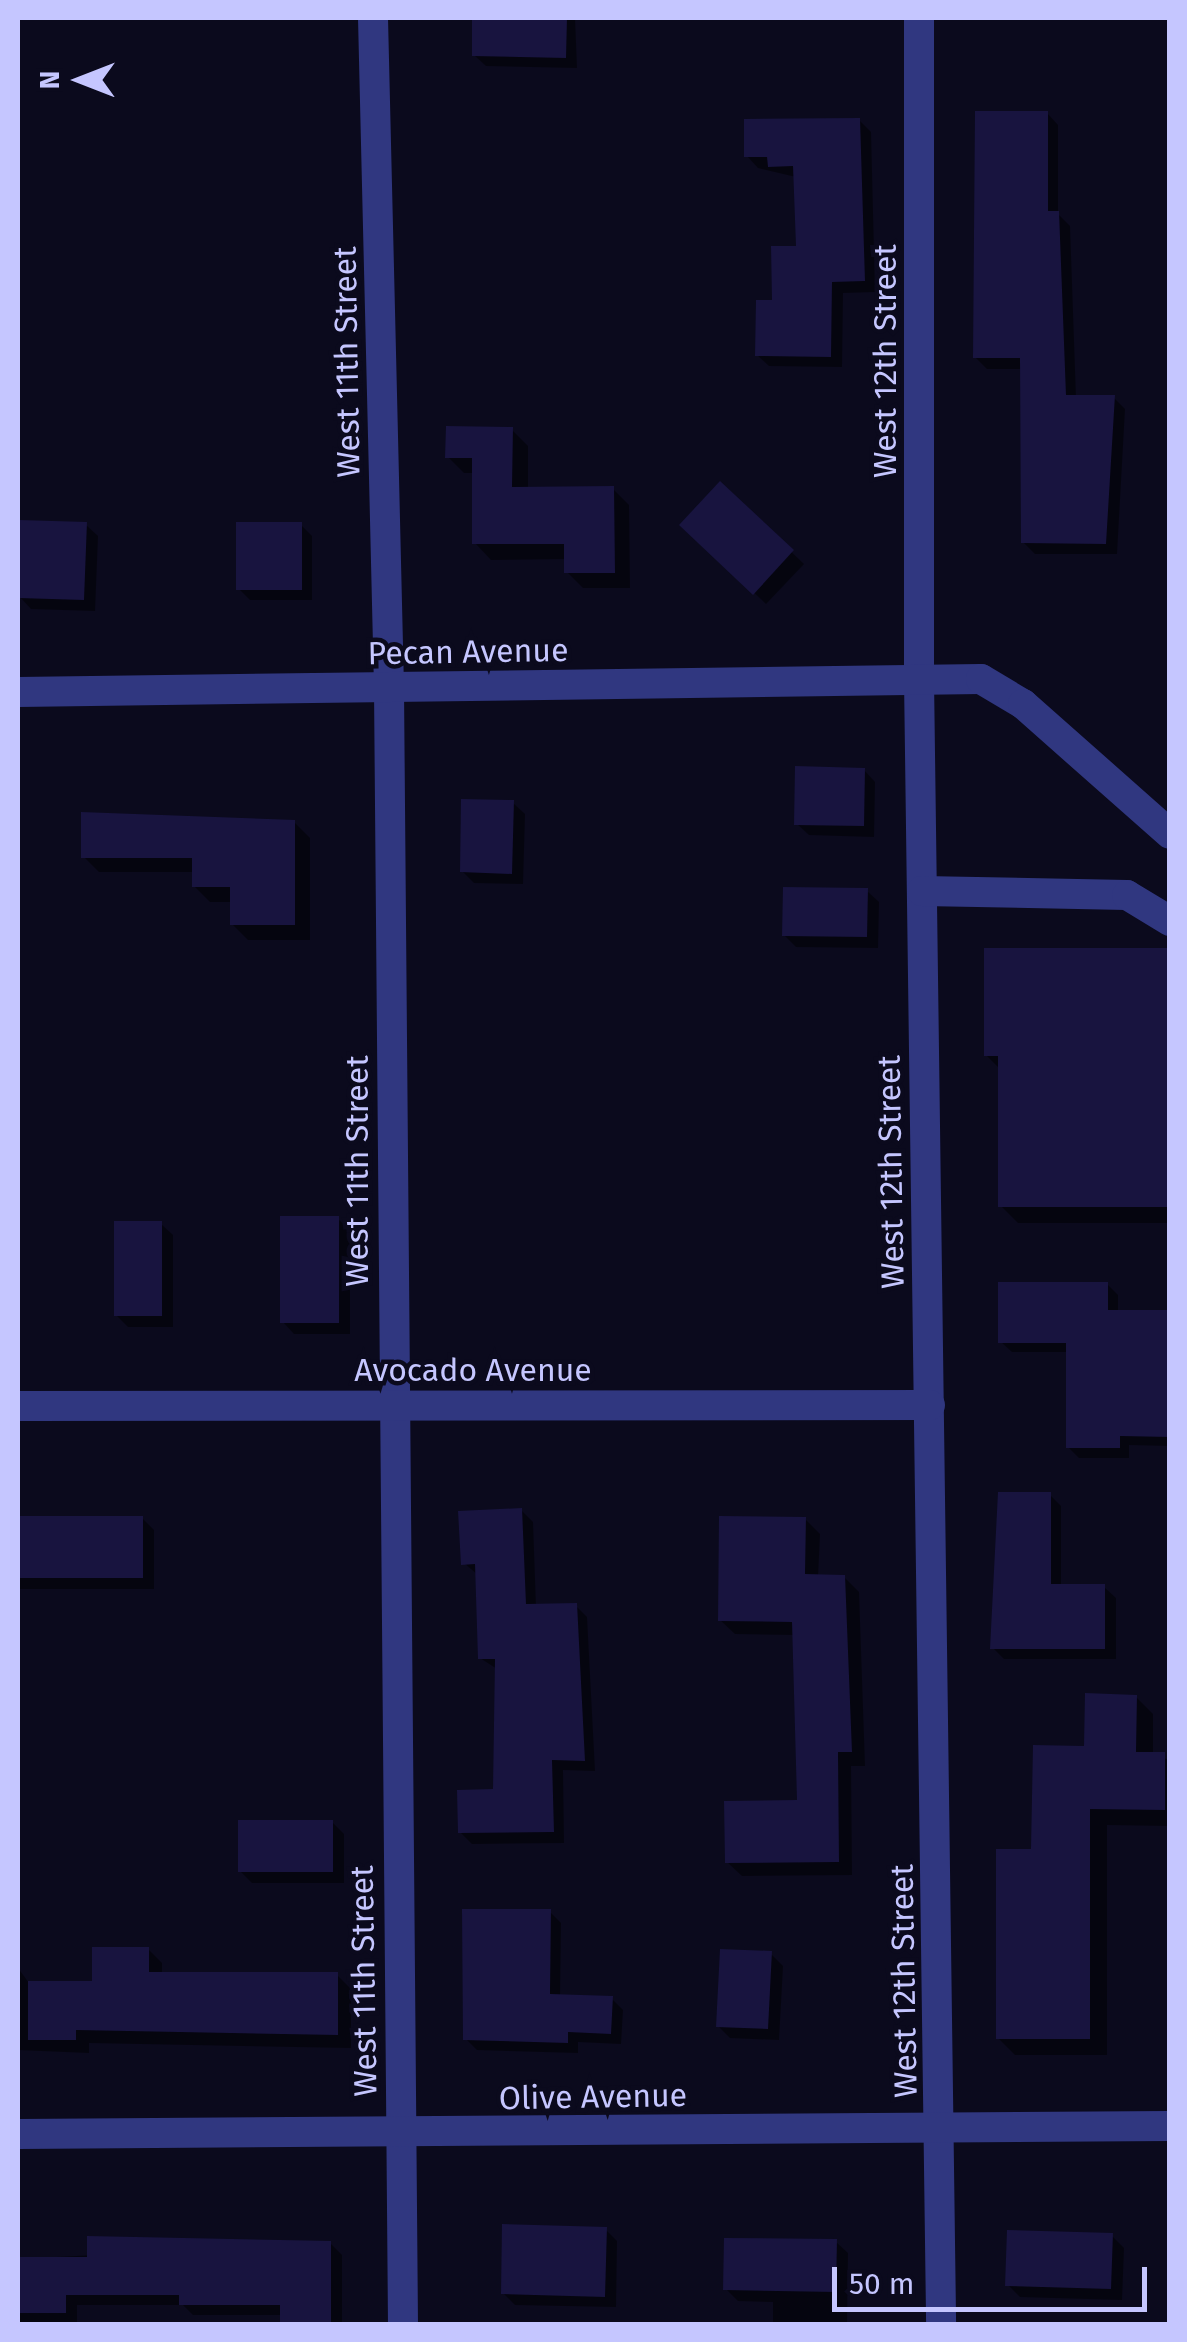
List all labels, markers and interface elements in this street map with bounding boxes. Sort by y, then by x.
north arrow [30,30,130,130]
text: N [33,71,66,89]
street label: West 12th Street [866,244,904,478]
street label: West 11th Street [326,246,368,478]
street label: Pecan Avenue [367,631,569,673]
street label: West 11th Street [338,1055,376,1287]
street label: West 12th Street [870,1055,912,1289]
street label: Avocado Avenue [354,1351,592,1389]
street label: West 12th Street [883,1864,925,2098]
street label: West 11th Street [343,1865,385,2097]
street label: Olive Avenue [499,2076,687,2118]
scale bar [837,2247,1152,2309]
text: 50 m [849,2266,914,2302]

